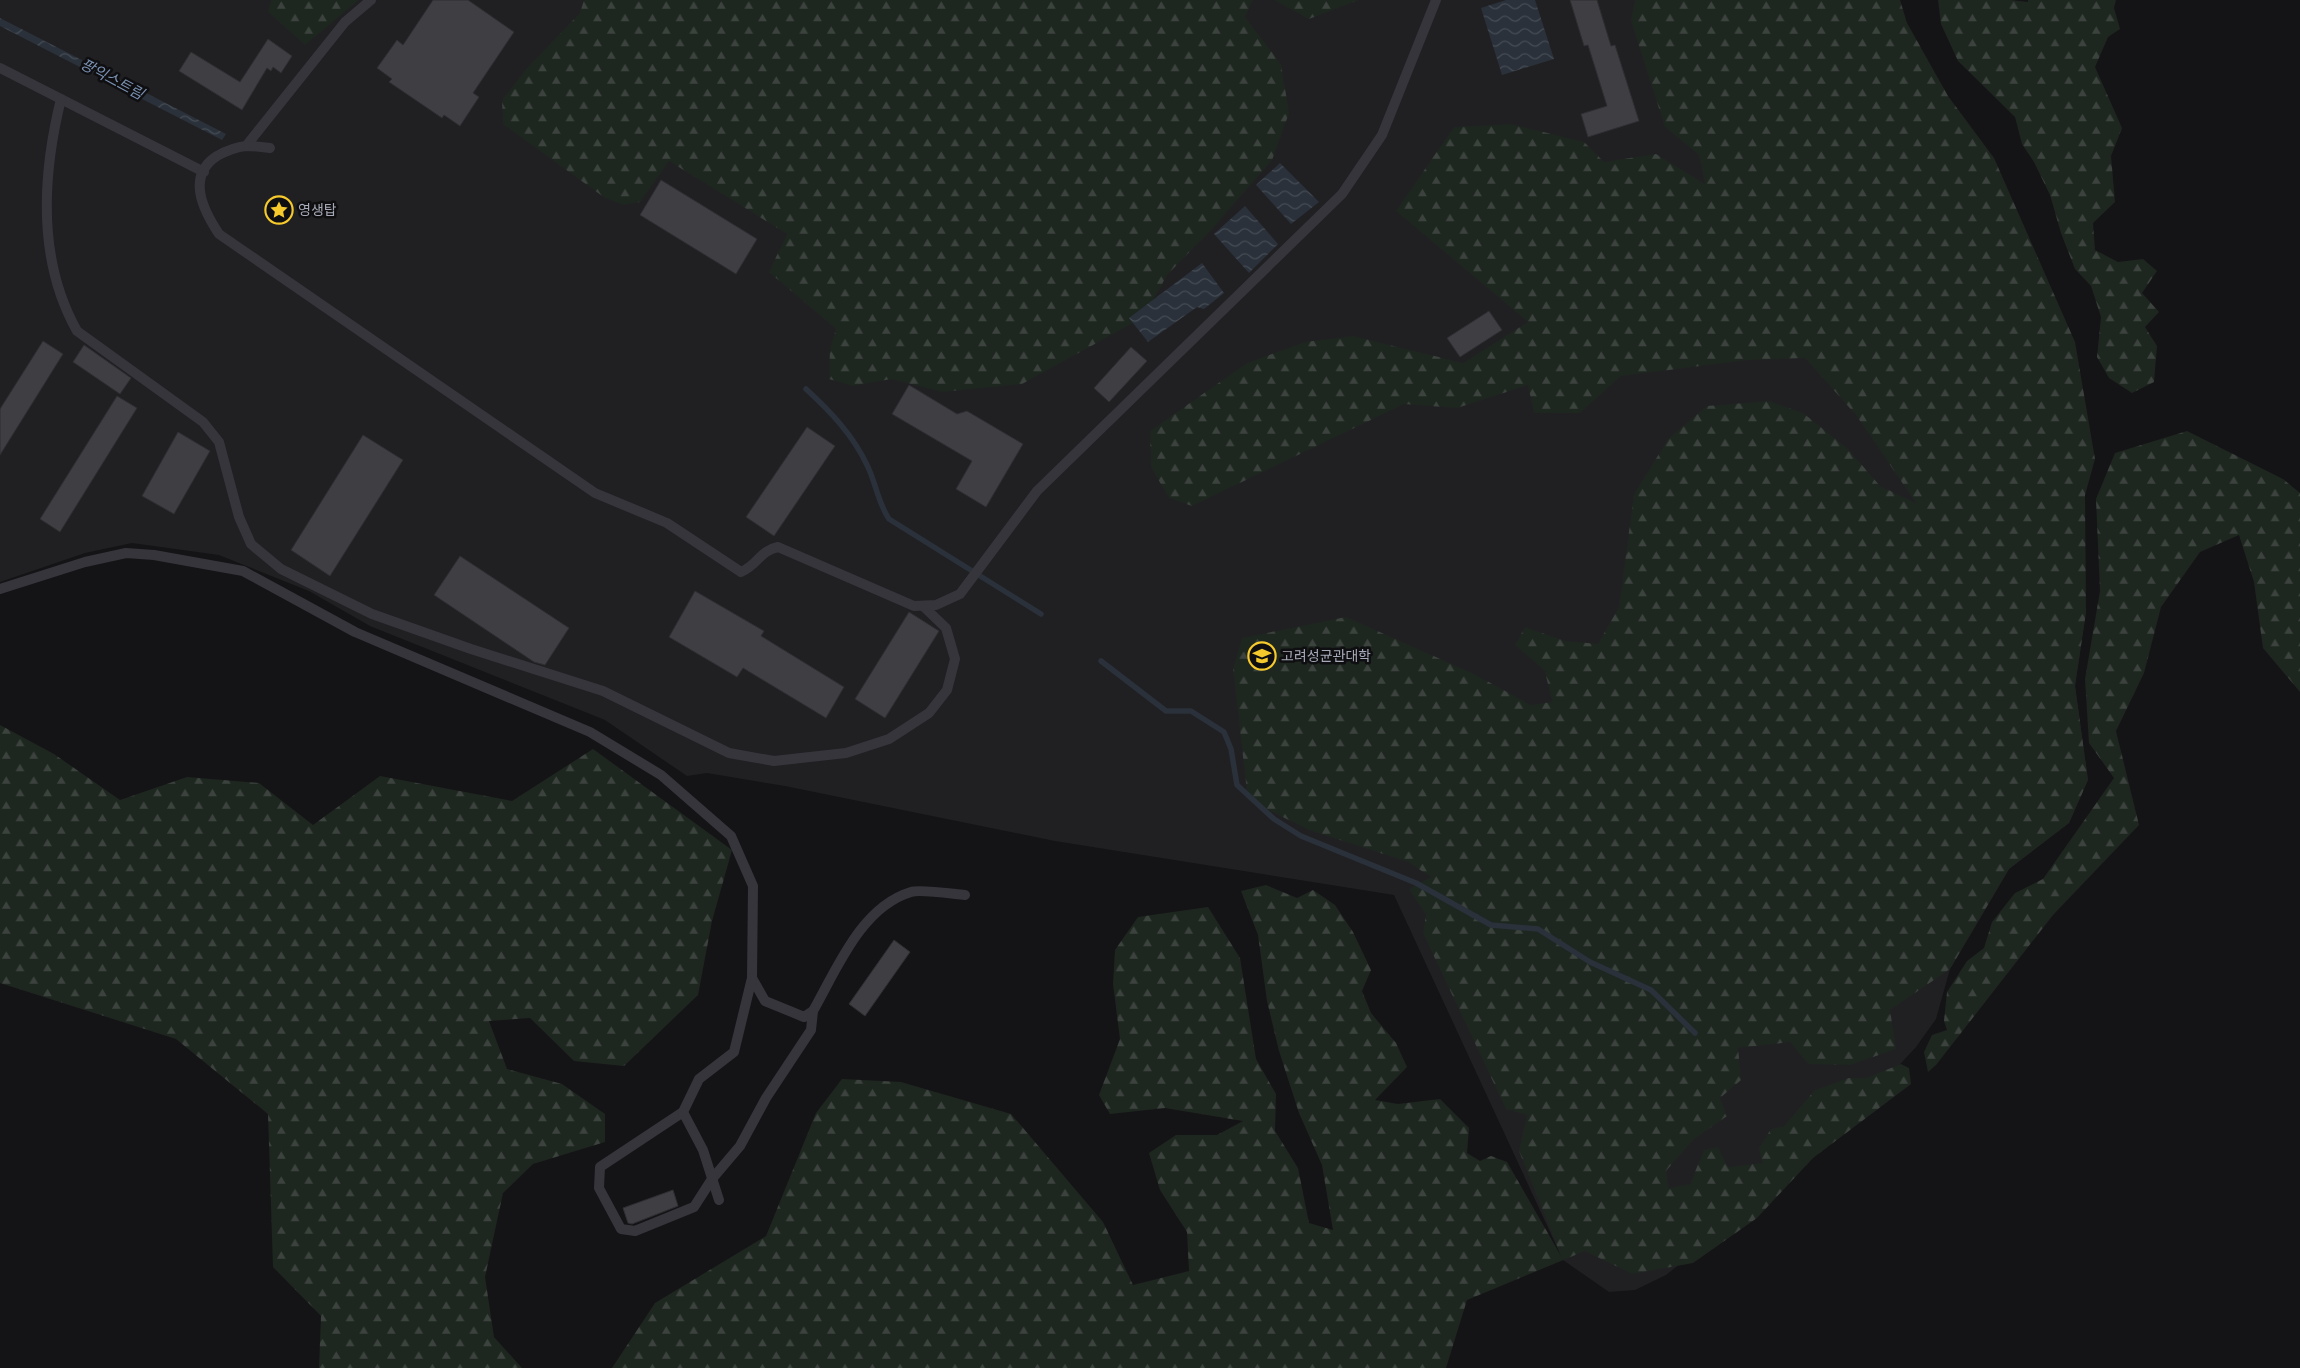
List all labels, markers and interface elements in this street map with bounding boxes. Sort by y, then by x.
water label: 팡익스트림 [78,54,148,103]
place icon: 영생탑 [264,195,294,225]
place label: 영생탑 [298,201,337,218]
school or university icon: 고려성균관대학 [1247,641,1277,671]
place label: 고려성균관대학 [1281,647,1371,664]

